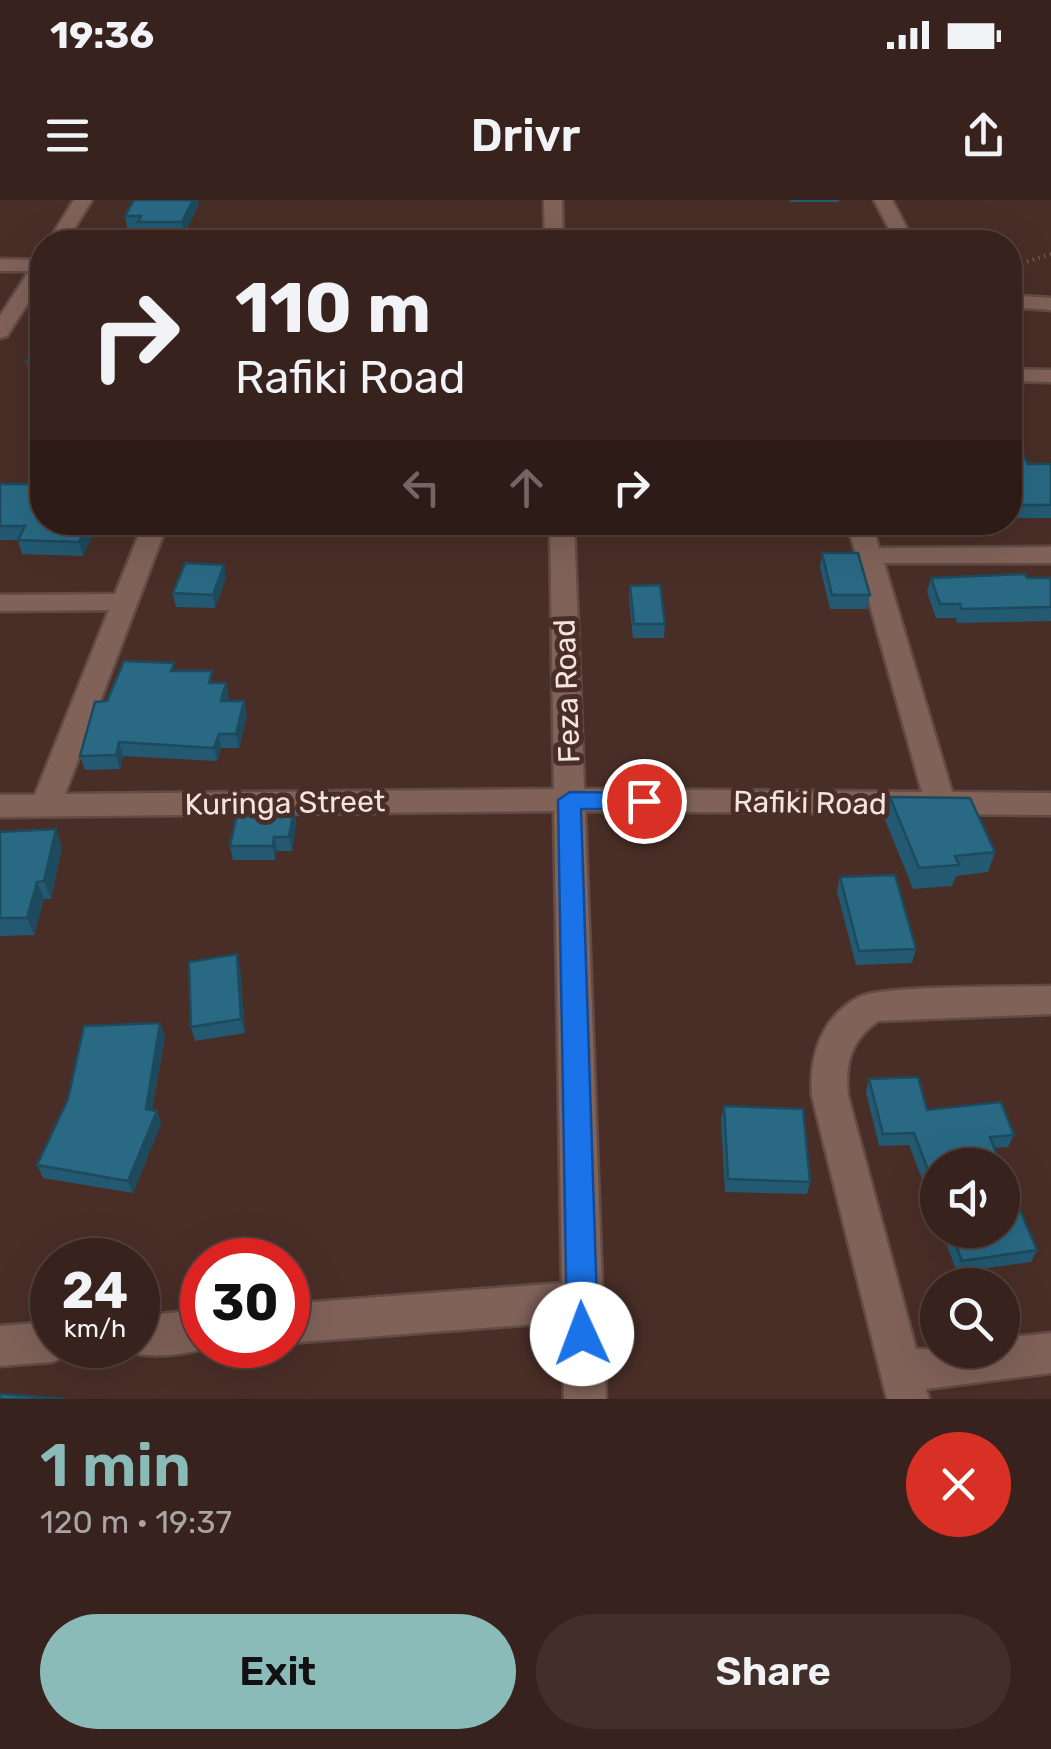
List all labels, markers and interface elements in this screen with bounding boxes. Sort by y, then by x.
text: 19:36 [50,12,154,58]
icon: menu [40,108,95,163]
icon: share [956,108,1011,163]
text: Drivr [471,109,580,162]
text: 110 m [235,267,431,350]
icon: right [70,270,200,400]
text: Rafiki Road [235,351,466,404]
icon: left [394,460,449,515]
icon: ahead [499,460,554,515]
icon: right [604,460,659,515]
street label: Feza Road [546,618,588,764]
pin [602,759,687,844]
icon: arrive [617,774,672,829]
street label: Kuringa Street [184,783,386,823]
street label: Rafiki Road [733,784,887,822]
map controls [920,1148,1020,1368]
button: sound [920,1148,1020,1248]
speed limit sign: 30 [180,1238,310,1368]
text: 24 [62,1261,128,1321]
button: search [920,1268,1020,1368]
position arrow [530,1282,634,1386]
text: km/h [64,1314,126,1343]
text: 1 min [40,1430,191,1501]
button: close [906,1432,1011,1537]
text: 120 m · 19:37 [40,1503,232,1541]
button: Exit [40,1614,516,1729]
button: Share [536,1614,1011,1729]

